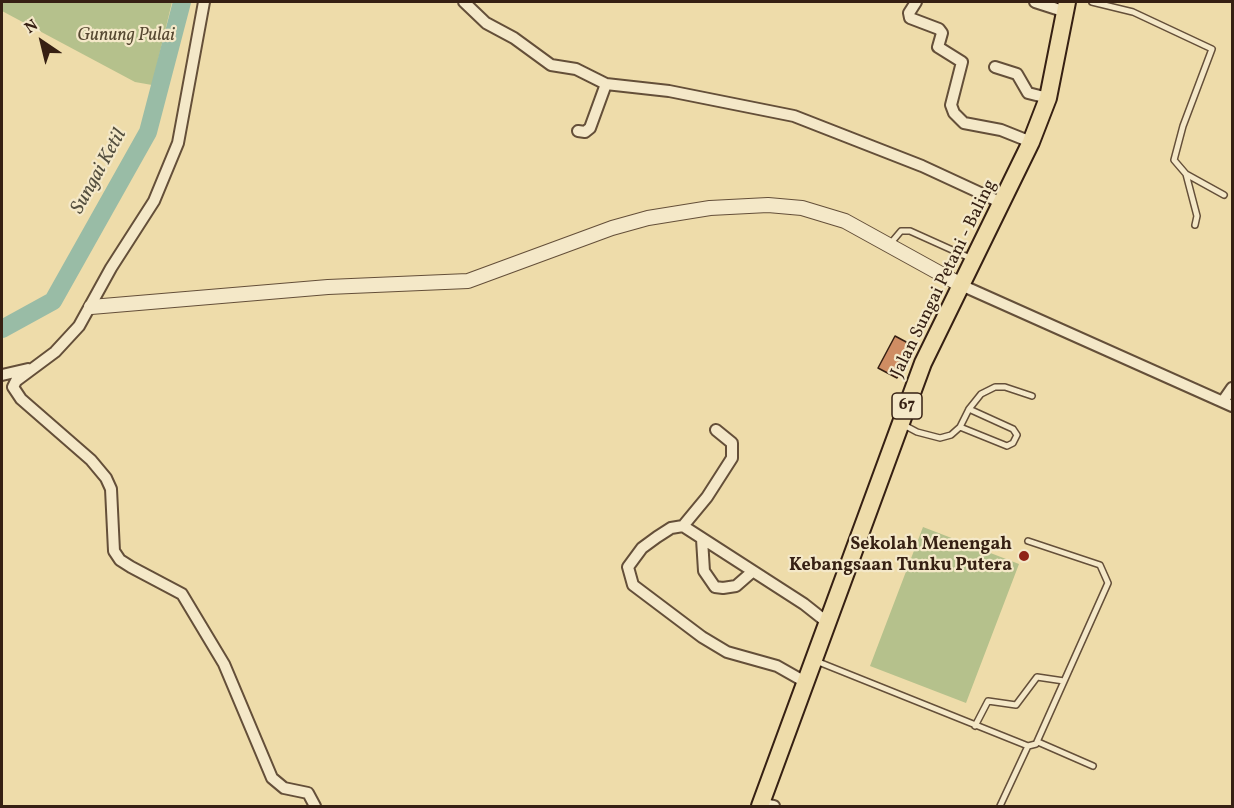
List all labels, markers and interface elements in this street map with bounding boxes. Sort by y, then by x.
north arrow [12,12,72,72]
text: N [21,15,43,40]
park label: Gunung Pulai [77,26,175,48]
water label: Sungai Ketil [67,125,133,219]
street label: Jalan Sungai Petani - Baling [888,177,1002,381]
road number: 67 [892,393,922,419]
place label: Sekolah Menengah Kebangsaan Tunku Putera [789,535,1012,578]
marker: Sekolah Menengah Kebangsaan Tunku Putera [1017,549,1031,563]

